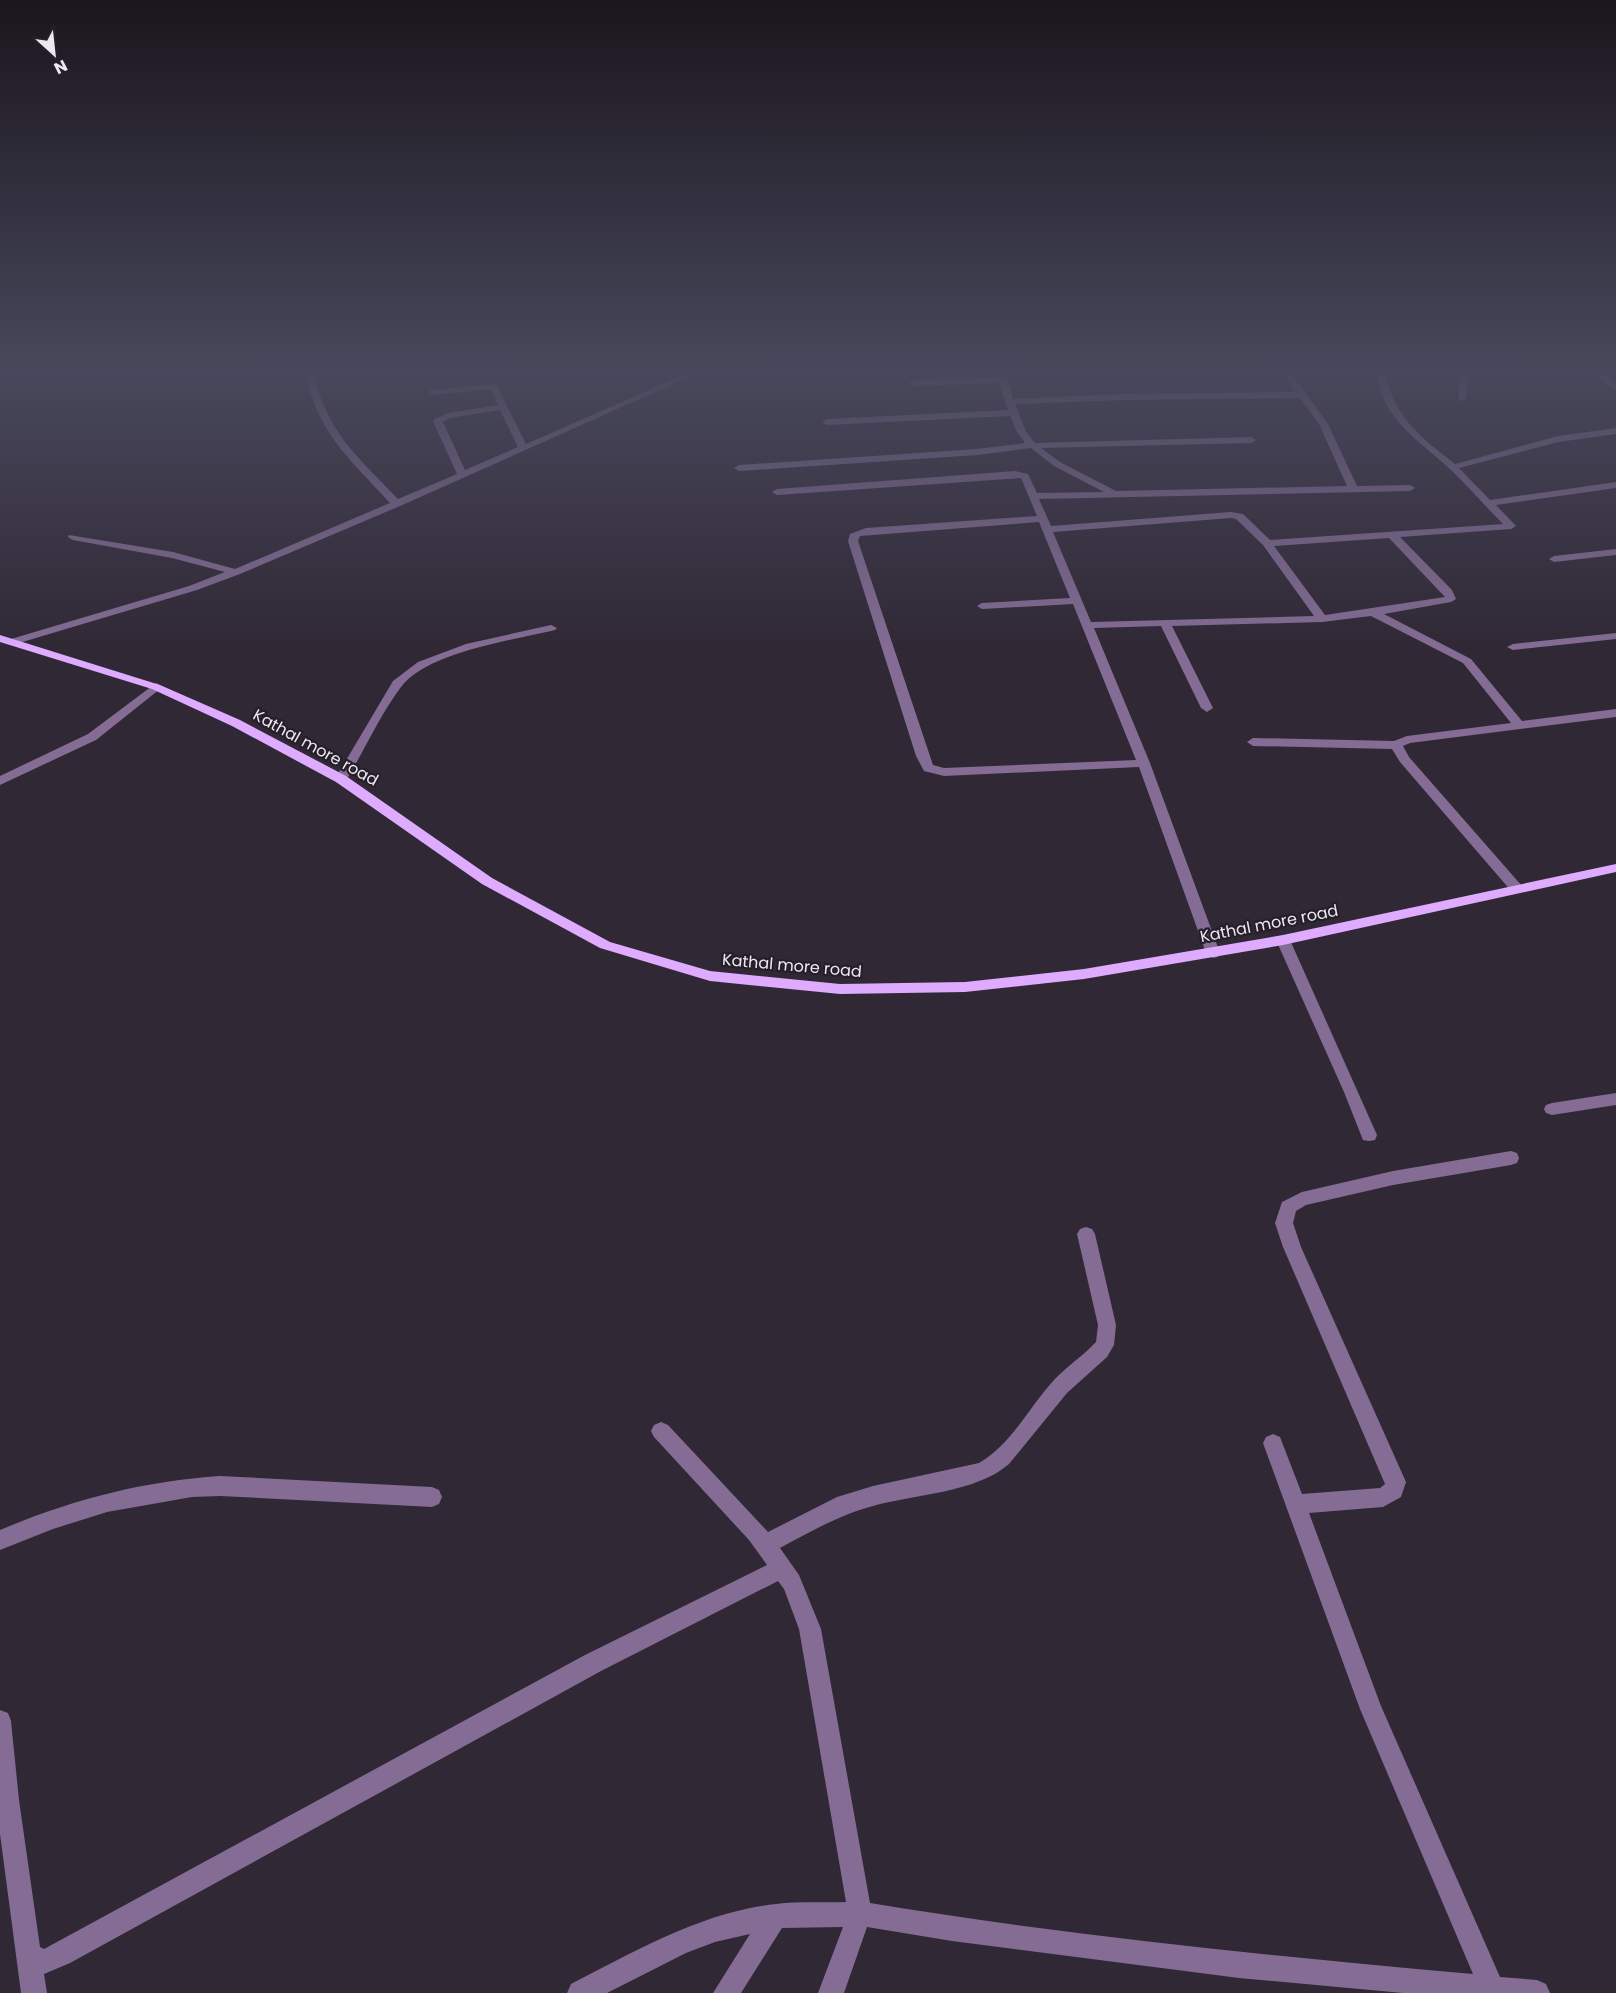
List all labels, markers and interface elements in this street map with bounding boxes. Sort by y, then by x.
north arrow [24,24,84,84]
text: N [50,54,71,80]
street label: Kathal more road [249,703,383,791]
street label: Kathal more road [1198,899,1340,948]
street label: Kathal more road [721,948,863,983]

